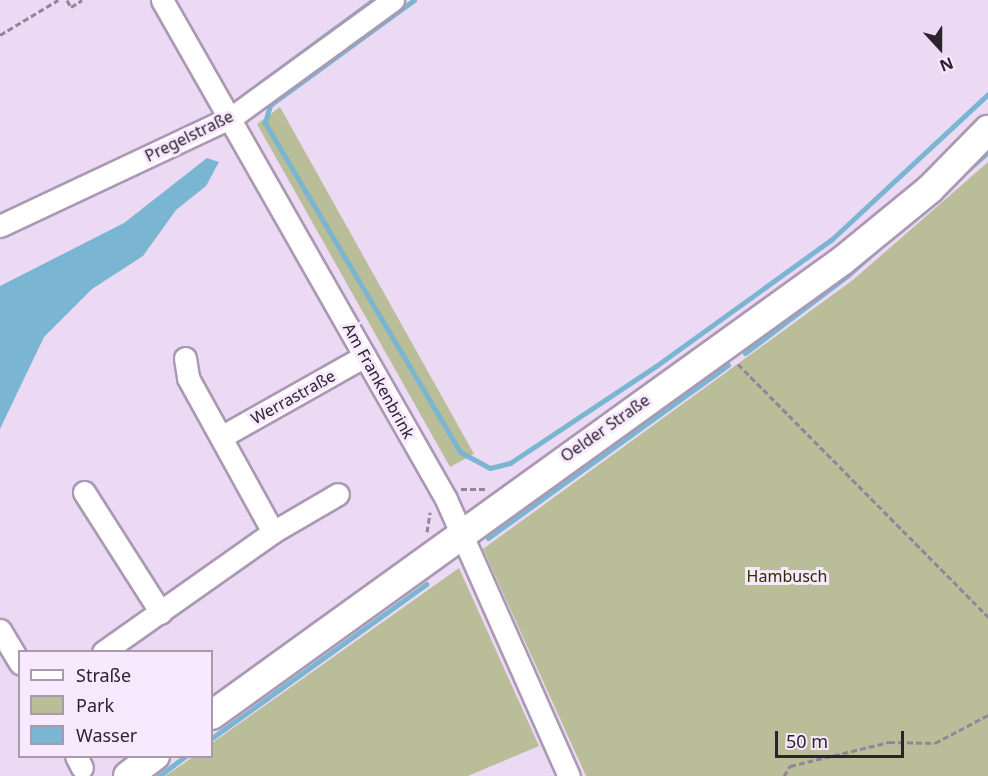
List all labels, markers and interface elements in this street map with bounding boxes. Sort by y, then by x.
north arrow [910,18,970,78]
text: N [936,52,956,77]
street label: Pregelstraße [142,106,236,166]
street label: Am Frankenbrink [339,320,419,442]
street label: Werrastraße [248,366,338,428]
street label: Oelder Straße [557,390,653,466]
park label: Hambusch [747,566,827,586]
legend [18,650,213,758]
text: Straße [76,663,131,687]
text: Park [76,693,114,717]
scale bar [778,719,907,757]
text: Wasser [76,723,137,747]
text: 50 m [786,729,828,753]

